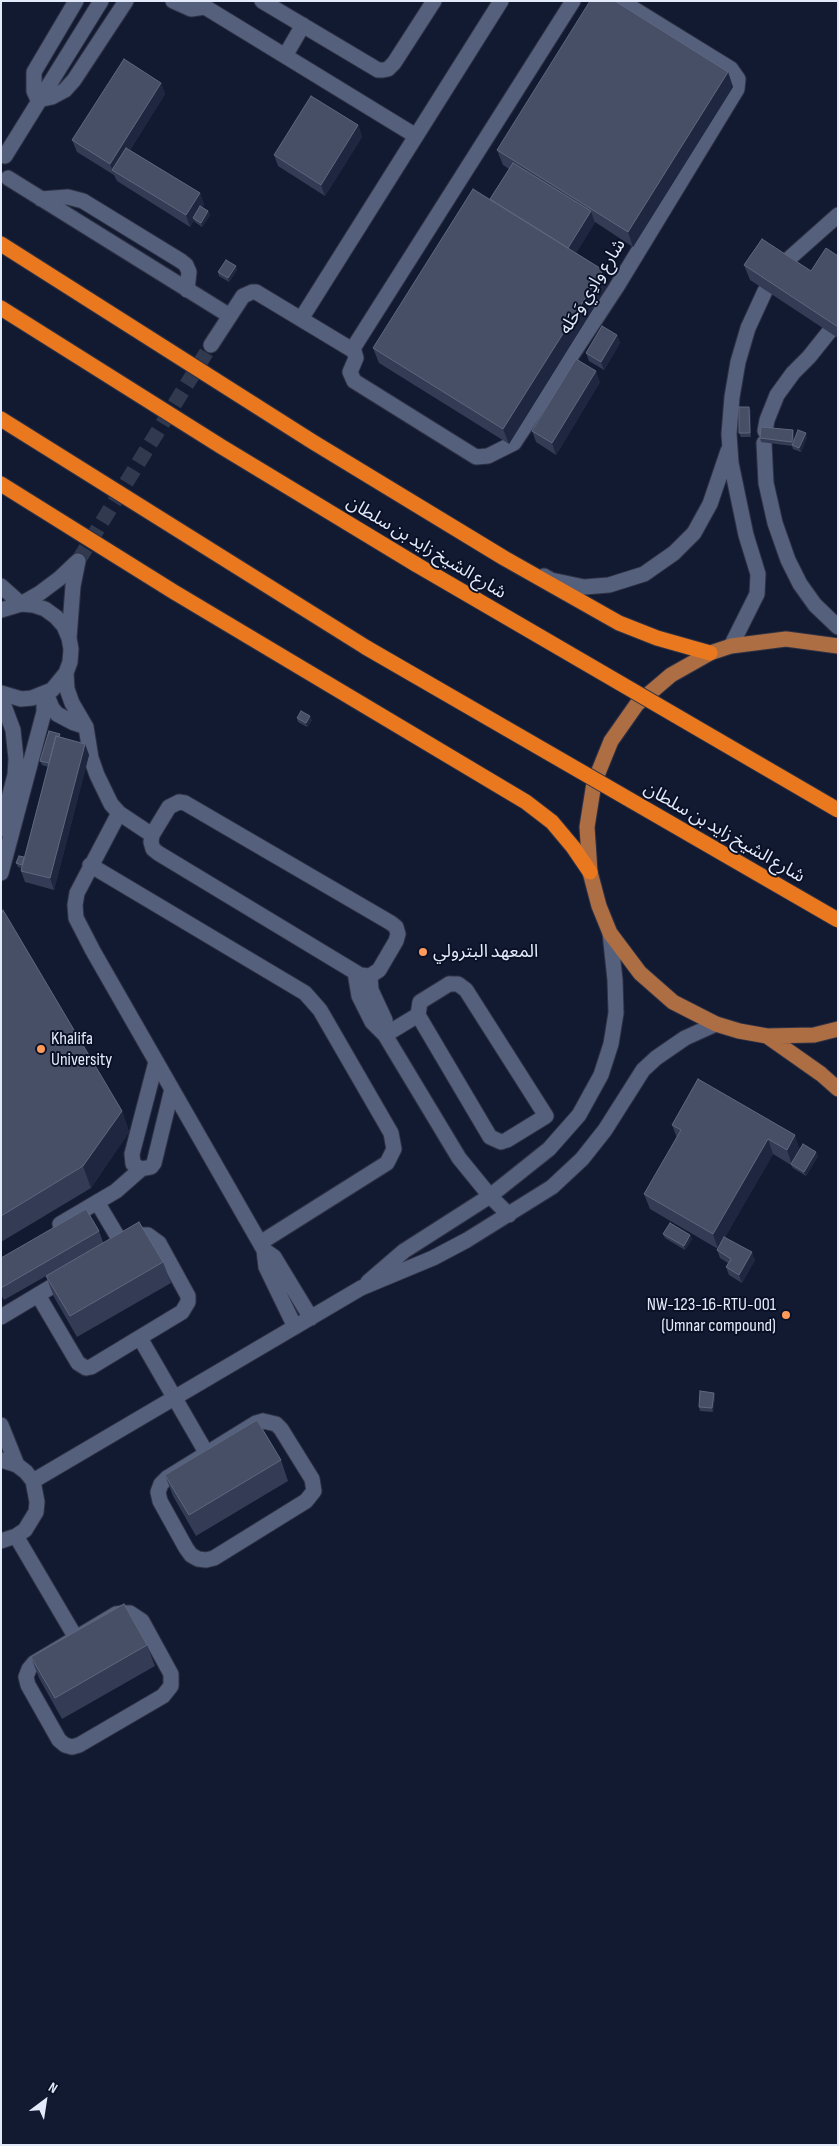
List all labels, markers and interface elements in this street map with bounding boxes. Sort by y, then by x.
street label: شارع وادِي وَحَله [555,235,631,339]
street label: شارع الشيخ زايد بن سلطان [342,492,510,604]
street label: شارع الشيخ زايد بن سلطان [640,778,808,888]
place label: المعهد البترولي [433,941,538,963]
marker: المعهد البترولي [417,946,429,958]
place label: Khalifa University [51,1028,112,1070]
marker: Khalifa University [35,1043,47,1055]
place label: NW-123-16-RTU-001 (Umnar compound) [647,1294,776,1336]
marker: NW-123-16-RTU-001 (Umnar compound) [780,1309,792,1321]
north arrow [20,2076,70,2126]
text: N [45,2078,61,2097]

